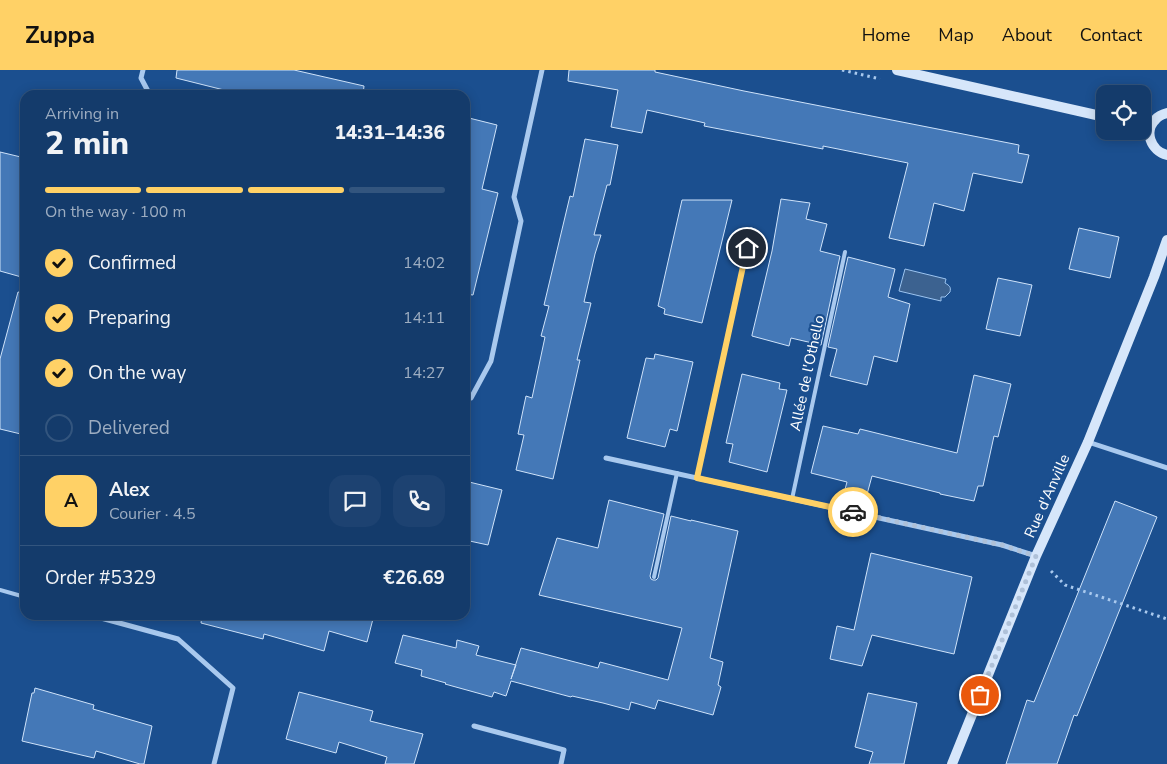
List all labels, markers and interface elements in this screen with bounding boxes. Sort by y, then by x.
text: Zuppa [25,19,95,51]
text: Home [862,23,910,47]
text: Map [938,23,974,47]
text: About [1002,23,1052,47]
text: Contact [1080,23,1142,47]
map controls [1096,85,1151,140]
button: locate [1096,85,1151,140]
text: Arriving in [45,103,119,125]
text: 14:31–14:36 [334,120,445,146]
text: 2 min [45,122,129,165]
text: On the way · 100 m [45,201,186,223]
pin [726,227,768,269]
icon: home [733,234,761,262]
icon: check [45,249,73,277]
text: Confirmed [88,250,176,276]
text: 14:02 [403,252,445,274]
icon: check [45,304,73,332]
text: Preparing [88,305,171,331]
text: 14:11 [403,307,445,329]
street label: Allée de l'Othello [785,313,829,433]
icon: check [45,359,73,387]
text: On the way [88,360,186,386]
text: 14:27 [403,362,445,384]
text: Delivered [88,415,170,441]
street label: Rue d'Anville [1020,451,1074,541]
button: chat [329,475,381,527]
button: phone [393,475,445,527]
text: Alex [109,477,150,503]
courier [828,487,878,537]
text: A [64,488,78,514]
icon: car [839,498,867,526]
text: Courier · 4.5 [109,503,195,525]
text: Order #5329 [45,565,156,591]
text: €26.69 [383,565,445,591]
pin [959,674,1001,716]
icon: bag [966,681,994,709]

